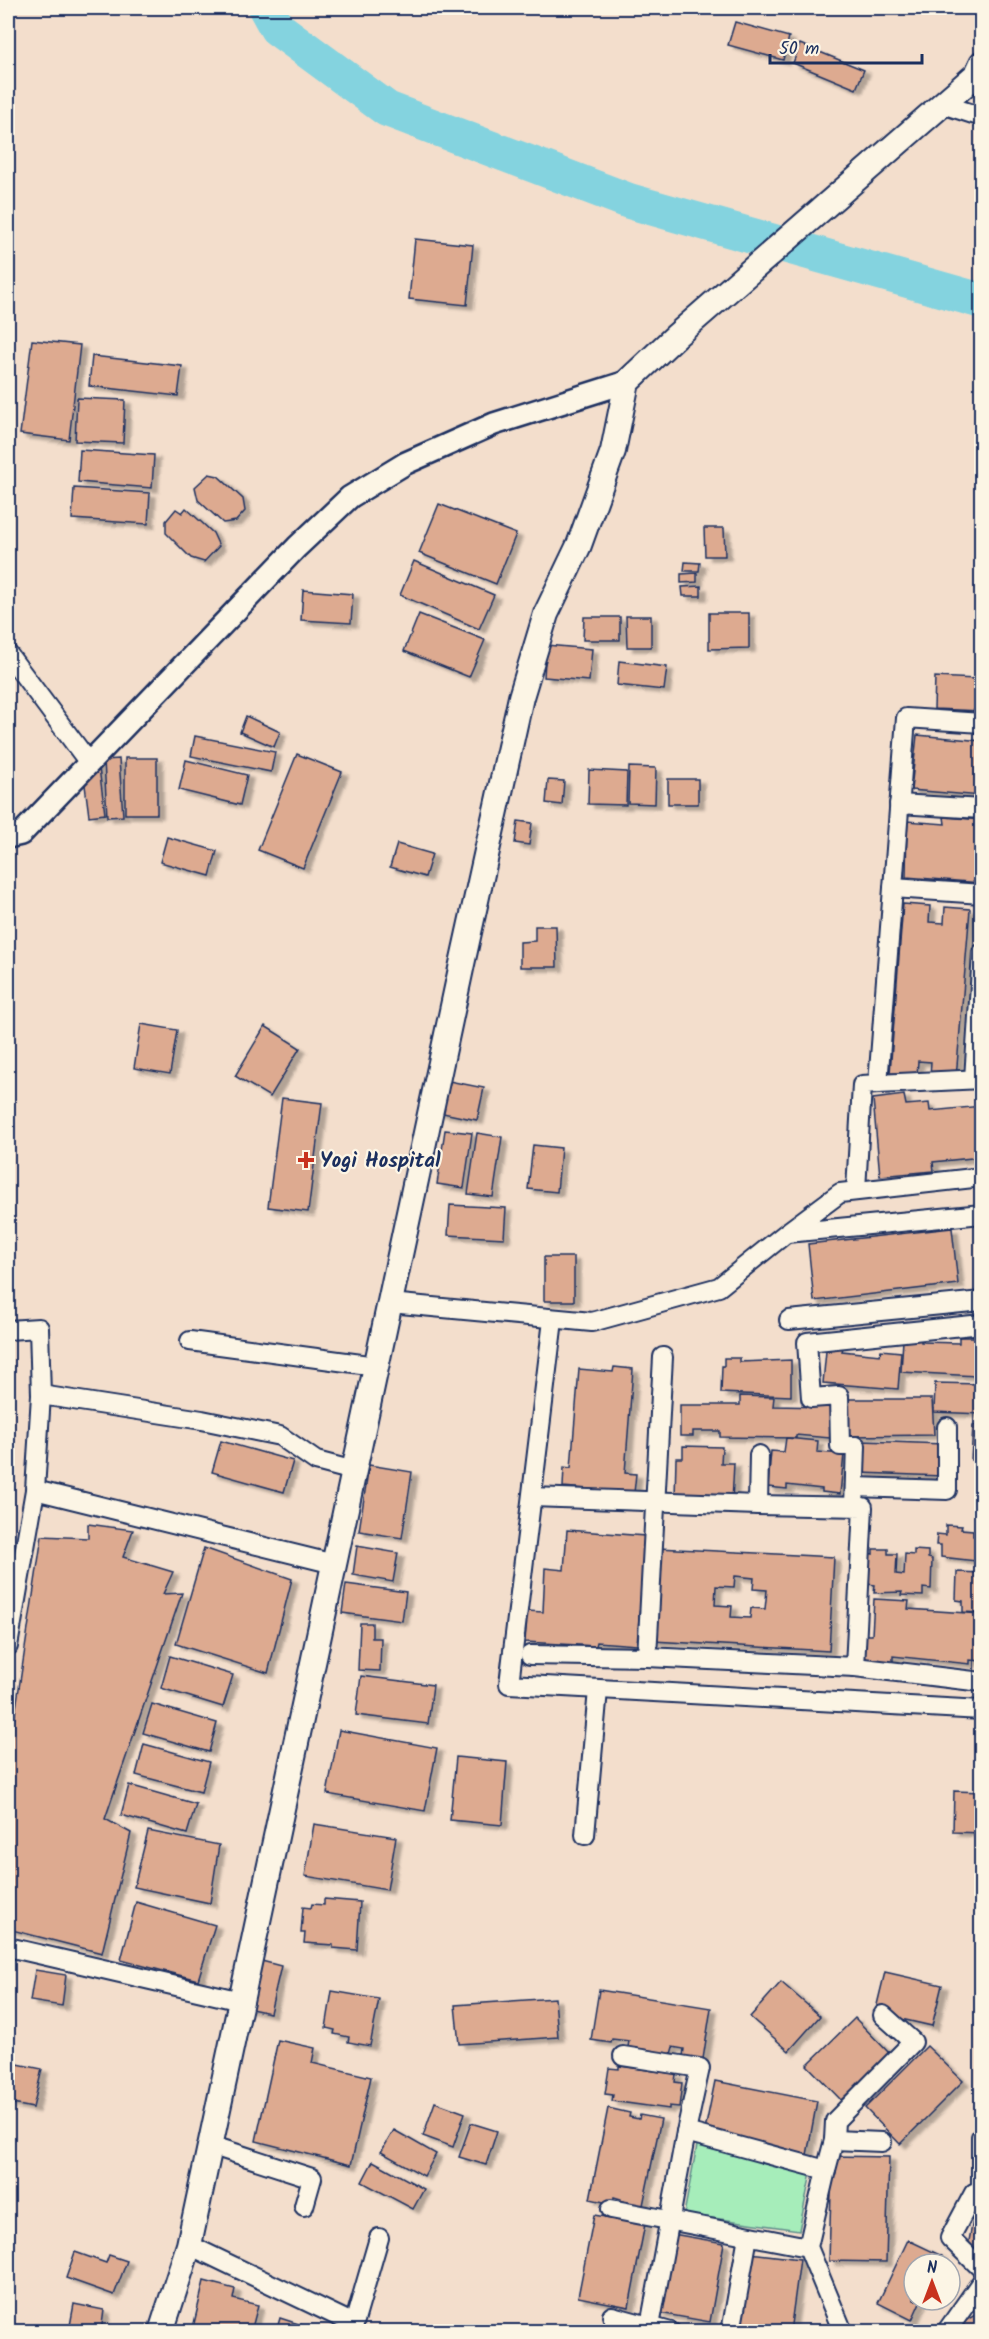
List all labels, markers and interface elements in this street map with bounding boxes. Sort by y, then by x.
scale bar [770,27,922,65]
text: 50 m [779,35,819,64]
place label: Yogi Hospital [320,1145,441,1178]
marker: Yogi Hospital [297,1151,315,1169]
north arrow [902,2252,962,2312]
text: N [927,2256,937,2281]

